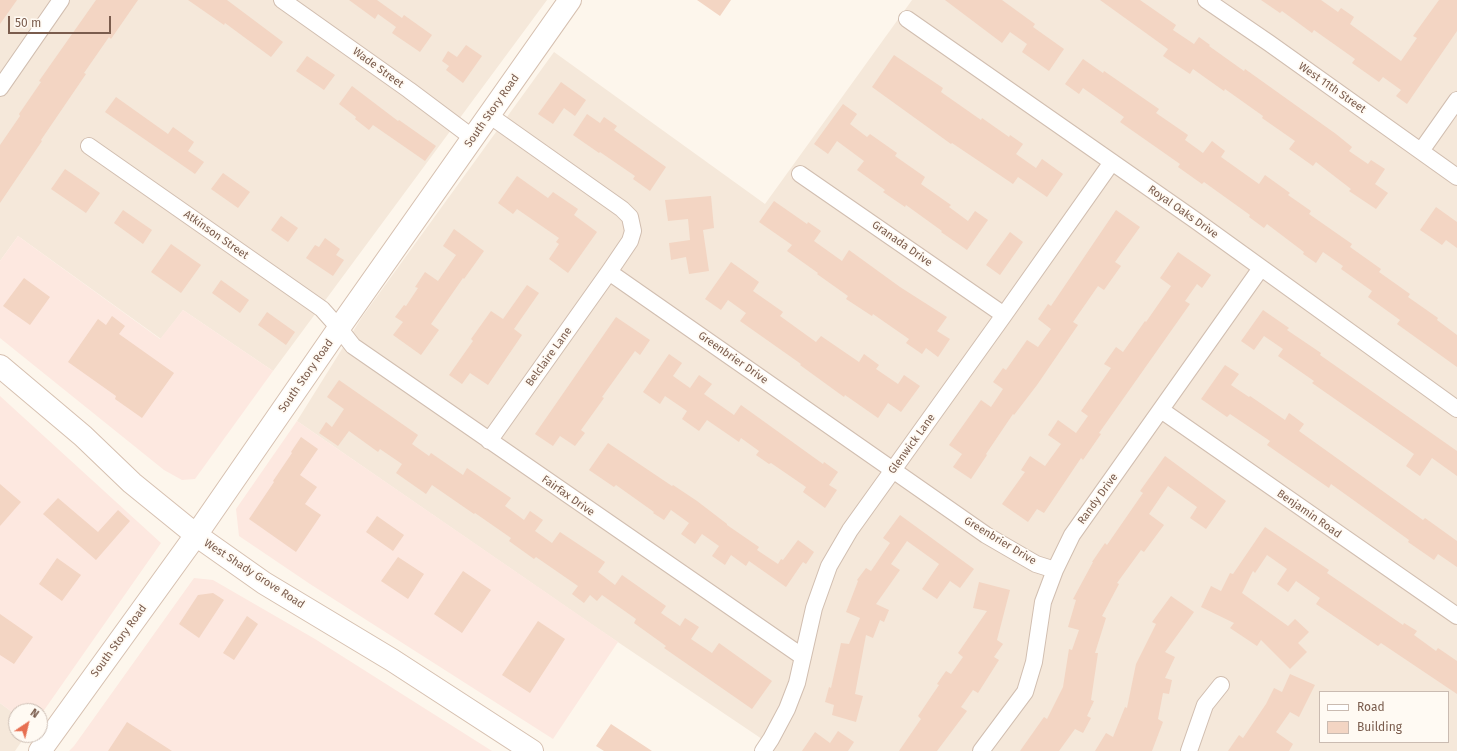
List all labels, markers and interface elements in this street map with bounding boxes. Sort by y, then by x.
scale bar [10,8,113,34]
text: 50 m [15,16,41,30]
street label: Wade Street [350,45,406,91]
street label: West 11th Street [1296,60,1368,116]
street label: South Story Road [462,72,522,150]
street label: Royal Oaks Drive [1145,183,1221,241]
street label: Atkinson Street [181,208,251,262]
street label: Granada Drive [869,218,935,270]
street label: Belclaire Lane [523,325,575,389]
street label: Greenbrier Drive [696,329,770,387]
street label: South Story Road [276,337,336,415]
street label: Glenwick Lane [886,411,938,477]
street label: Randy Drive [1075,471,1121,527]
street label: Fairfax Drive [539,473,597,519]
street label: Benjamin Road [1274,487,1344,541]
street label: Greenbrier Drive [961,514,1039,568]
street label: West Shady Grove Road [201,537,307,611]
street label: South Story Road [88,602,150,680]
legend [1319,691,1449,743]
text: Road [1357,700,1385,714]
north arrow [8,703,48,743]
text: N [28,706,41,721]
text: Building [1357,720,1402,734]

